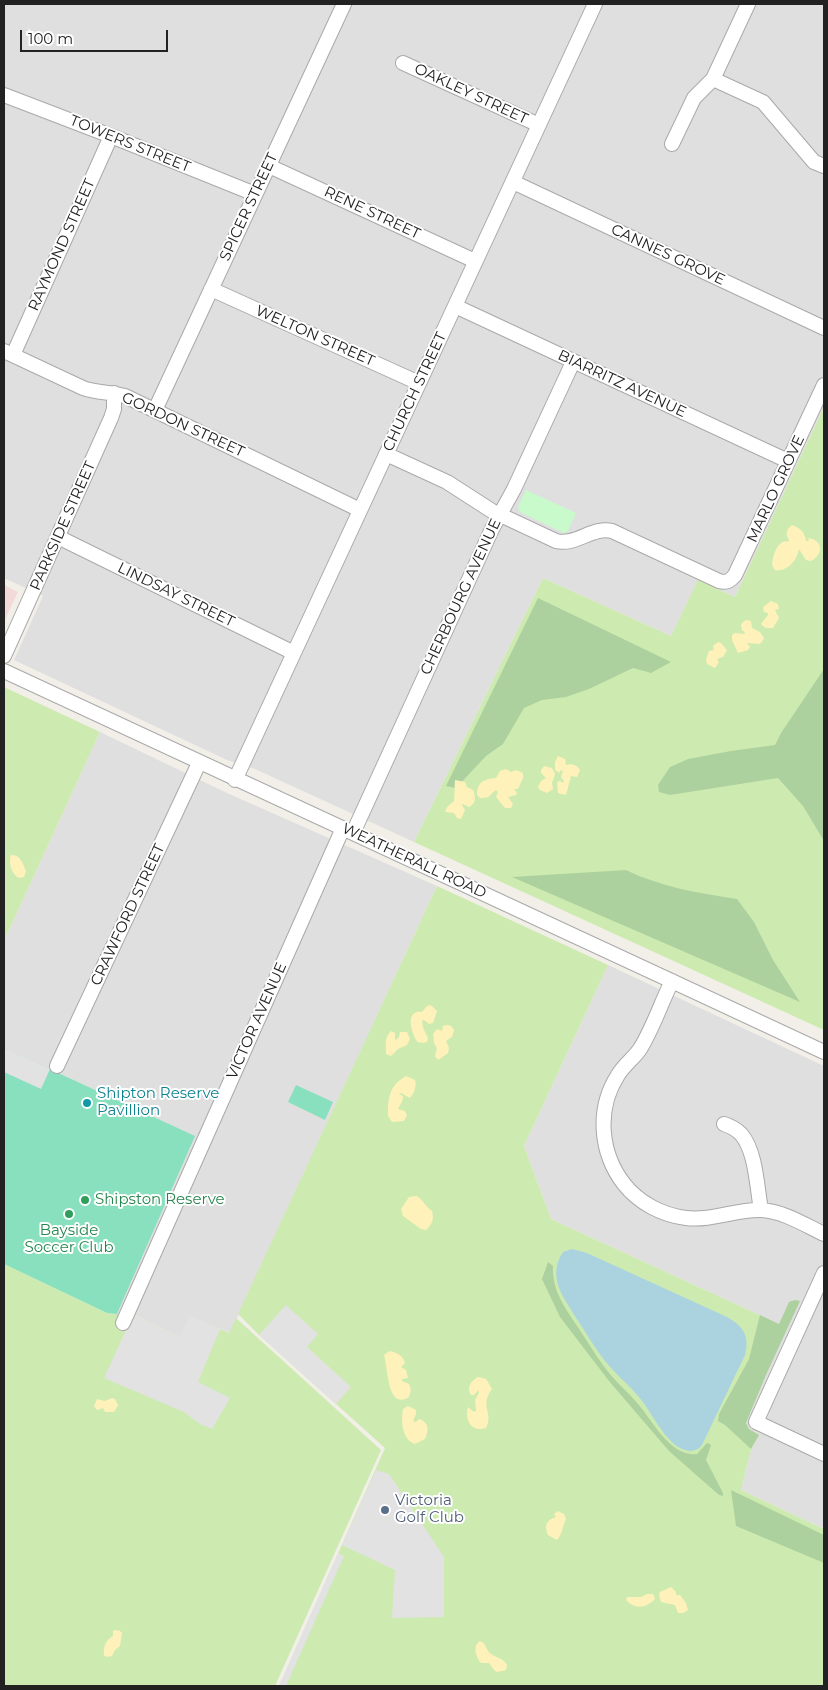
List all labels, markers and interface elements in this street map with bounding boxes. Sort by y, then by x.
scale bar [22,20,170,52]
text: 100 m [28,29,73,48]
street label: OAKLEY STREET [411,60,531,128]
street label: TOWERS STREET [67,112,193,176]
street label: SPICER STREET [216,150,282,264]
street label: RAYMOND STREET [25,176,99,314]
street label: RENE STREET [321,183,423,243]
street label: CANNES GROVE [608,221,728,289]
street label: WELTON STREET [253,302,377,370]
street label: CHURCH STREET [379,330,451,454]
street label: BIARRITZ AVENUE [555,346,689,422]
street label: GORDON STREET [119,389,247,461]
street label: MARLO GROVE [743,433,809,545]
street label: PARKSIDE STREET [26,459,100,593]
street label: CHERBOURG AVENUE [417,516,505,678]
street label: LINDSAY STREET [115,559,237,631]
street label: WEATHERALL ROAD [339,820,489,902]
street label: CRAWFORD STREET [87,841,169,989]
street label: VICTOR AVENUE [223,960,291,1082]
place label: Shipton Reserve Pavillion [97,1085,219,1120]
marker: Shipton Reserve Pavillion [81,1097,93,1109]
place label: Shipston Reserve [95,1191,225,1209]
marker: Shipston Reserve [79,1194,91,1206]
marker: Bayside Soccer Club [63,1208,75,1220]
place label: Bayside Soccer Club [24,1222,114,1257]
place label: Victoria Golf Club [395,1492,464,1527]
marker: Victoria Golf Club [379,1504,391,1516]

